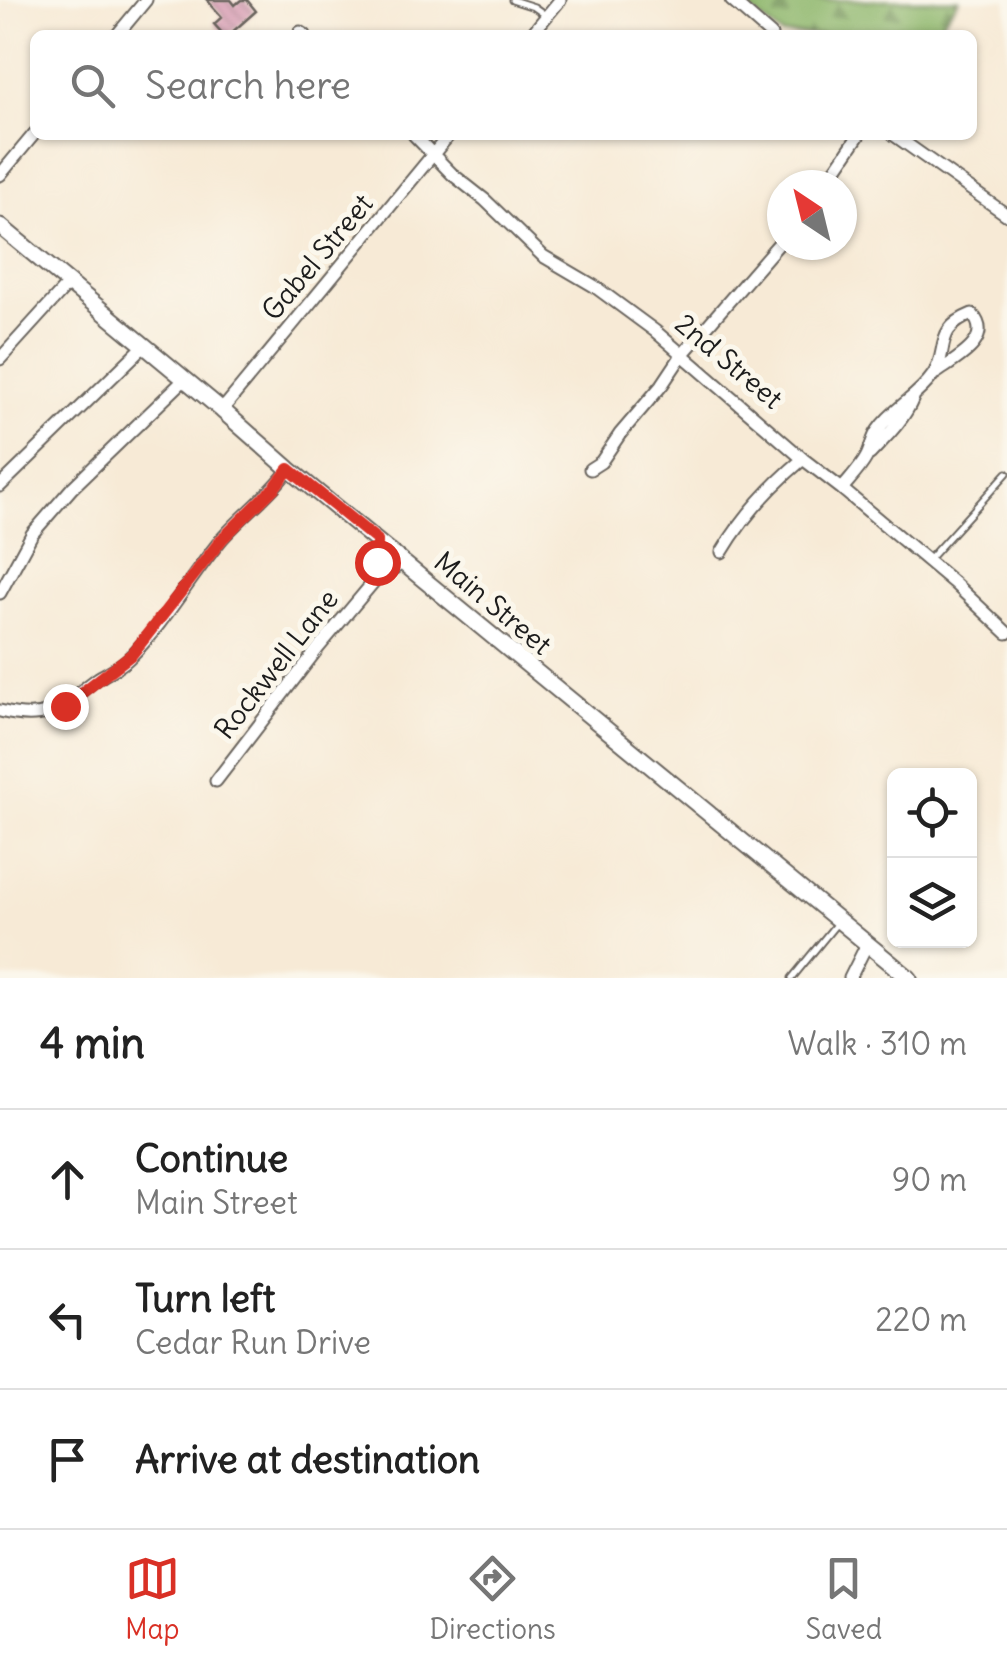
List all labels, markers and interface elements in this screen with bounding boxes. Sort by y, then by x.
search box [30,30,977,140]
icon: search [65,58,120,113]
text: Search here [145,62,351,109]
north arrow [767,170,857,260]
street label: Gabel Street [254,186,380,328]
street label: 2nd Street [668,306,790,416]
route start [355,540,401,586]
street label: Main Street [427,543,559,663]
street label: Rockwell Lane [206,582,346,746]
route end [43,684,89,730]
map controls [887,768,977,948]
button: locate [887,768,977,858]
button: layers [887,858,977,948]
text: 4 min [40,1017,145,1069]
text: Walk · 310 m [788,1023,967,1064]
text: Continue [135,1135,288,1182]
icon: ahead [40,1152,95,1207]
text: 90 m [892,1159,967,1200]
text: Main Street [135,1182,298,1223]
text: Turn left [135,1275,275,1322]
icon: left [40,1292,95,1347]
text: 220 m [875,1299,967,1340]
text: Cedar Run Drive [135,1322,371,1363]
icon: arrive [40,1432,95,1487]
text: Arrive at destination [135,1436,480,1483]
tab: Map [125,1551,180,1647]
tab: Directions [429,1551,556,1647]
tab: Saved [805,1551,882,1647]

